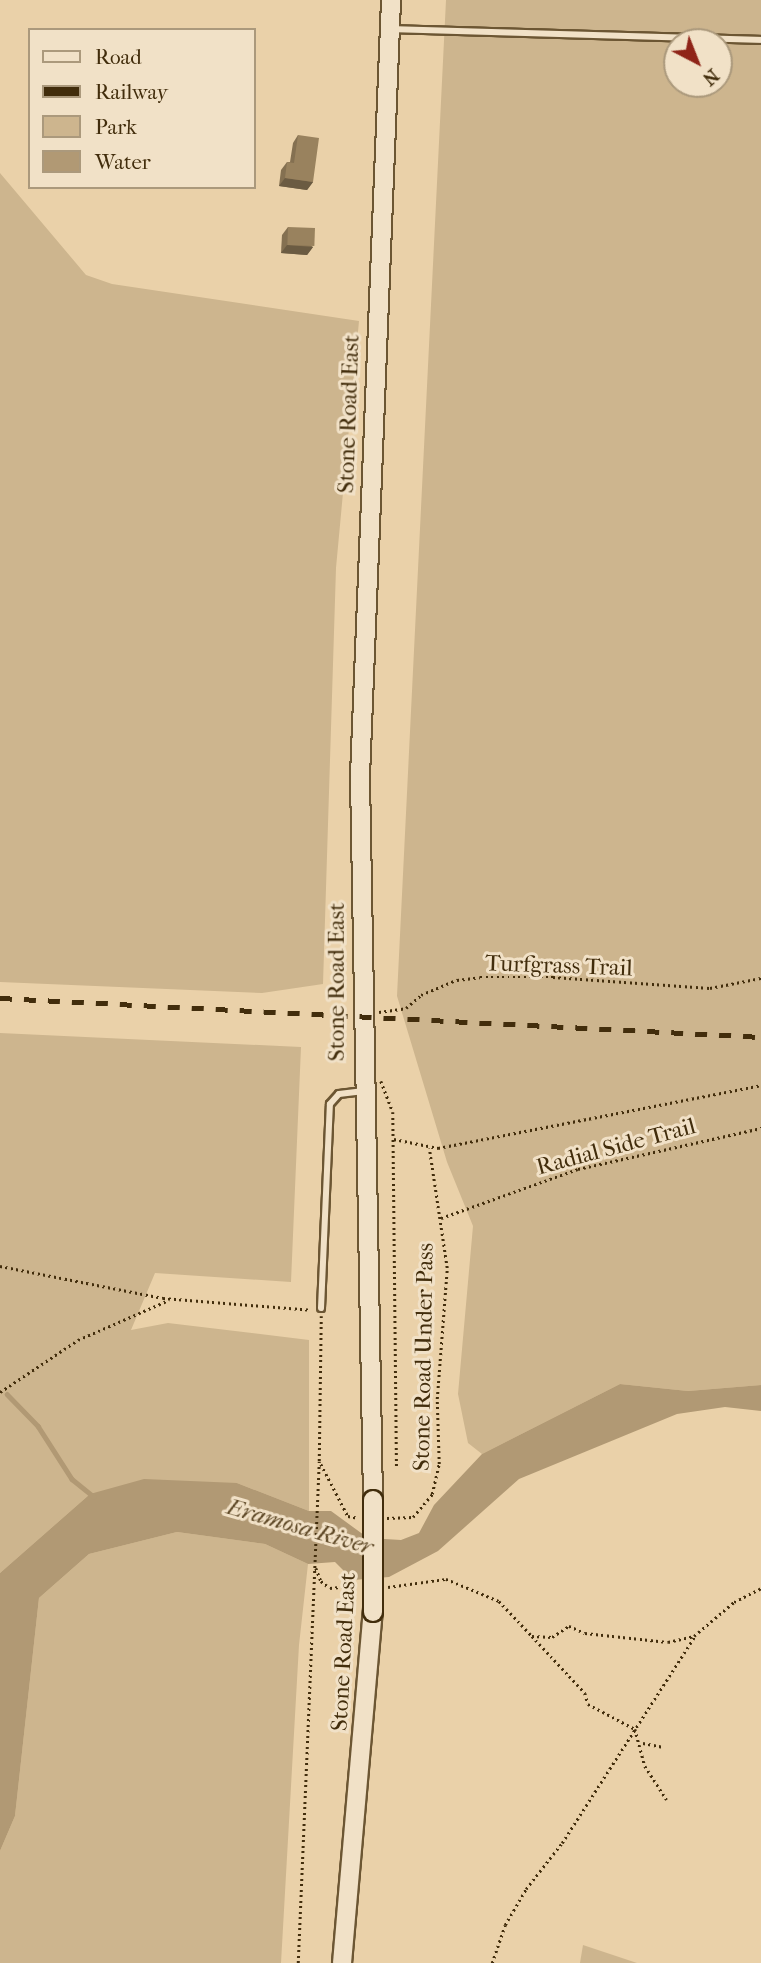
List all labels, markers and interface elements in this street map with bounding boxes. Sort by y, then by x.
legend [28,28,256,189]
north arrow [663,28,733,98]
text: Road [95,45,142,69]
text: N [698,64,723,90]
text: Railway [95,80,168,104]
text: Park [95,115,137,139]
text: Water [95,150,151,174]
street label: Stone Road East [332,334,366,494]
street label: Stone Road East [323,903,351,1061]
street label: Turfgrass Trail [485,950,633,982]
street label: Radial Side Trail [533,1112,699,1182]
street label: Stone Road Under Pass [408,1243,440,1471]
water label: Eramosa River [224,1492,376,1562]
street label: Stone Road East [326,1572,362,1732]

